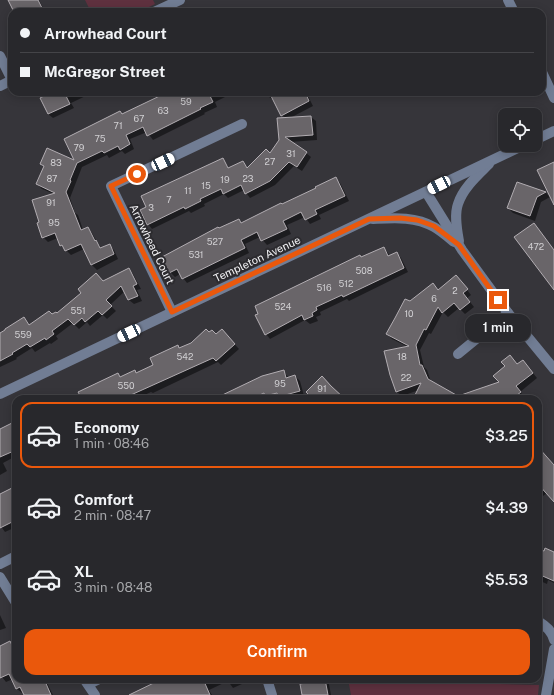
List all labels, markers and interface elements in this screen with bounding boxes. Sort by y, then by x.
text: Arrowhead Court [44,25,167,42]
text: McGregor Street [44,63,165,80]
house number: 59 [180,96,192,107]
house number: 63 [157,105,169,116]
map controls [498,108,542,152]
button: locate [498,108,542,152]
house number: 67 [134,113,144,124]
house number: 71 [113,120,123,131]
house number: 75 [94,133,106,144]
house number: 79 [74,142,85,153]
house number: 31 [286,148,296,159]
car [150,151,176,173]
house number: 27 [265,156,275,167]
house number: 83 [50,157,62,168]
route start [128,165,146,183]
house number: 87 [46,173,58,184]
house number: 23 [242,173,254,184]
house number: 19 [220,174,230,185]
car [426,174,452,196]
house number: 15 [201,180,211,191]
house number: 11 [184,185,192,196]
house number: 7 [166,194,172,205]
house number: 91 [46,197,56,208]
street label: Arrowhead Court [127,202,177,286]
house number: 3 [148,202,154,213]
house number: 95 [48,217,60,228]
street label: Templeton Avenue [212,234,302,284]
house number: 527 [207,236,223,247]
house number: 472 [528,241,544,252]
house number: 531 [188,249,204,260]
house number: 508 [355,265,373,276]
house number: 512 [339,278,353,289]
house number: 516 [316,282,332,293]
house number: 2 [452,285,458,296]
route end [489,291,507,309]
house number: 6 [431,293,437,304]
house number: 524 [275,301,292,312]
house number: 551 [70,305,86,316]
house number: 10 [404,308,414,319]
callout: 1 min [465,314,531,342]
text: 1 min [483,320,513,335]
car [116,322,142,344]
house number: 559 [14,329,32,340]
house number: 542 [177,351,193,362]
house number: 18 [397,351,407,362]
house number: 22 [401,372,411,383]
house number: 95 [274,378,286,389]
house number: 550 [117,380,135,391]
house number: 91 [317,383,327,394]
icon: car [26,417,62,453]
text: Economy [74,419,139,436]
text: $3.25 [485,427,528,444]
text: 1 min · 08:46 [74,436,149,451]
icon: car [26,489,62,525]
text: Comfort [74,491,134,508]
text: $4.39 [485,499,528,516]
text: 2 min · 08:47 [74,508,151,523]
icon: car [26,561,62,597]
text: XL [74,563,93,580]
text: $5.53 [485,571,528,588]
text: 3 min · 08:48 [74,580,152,595]
button: Confirm [24,629,530,675]

